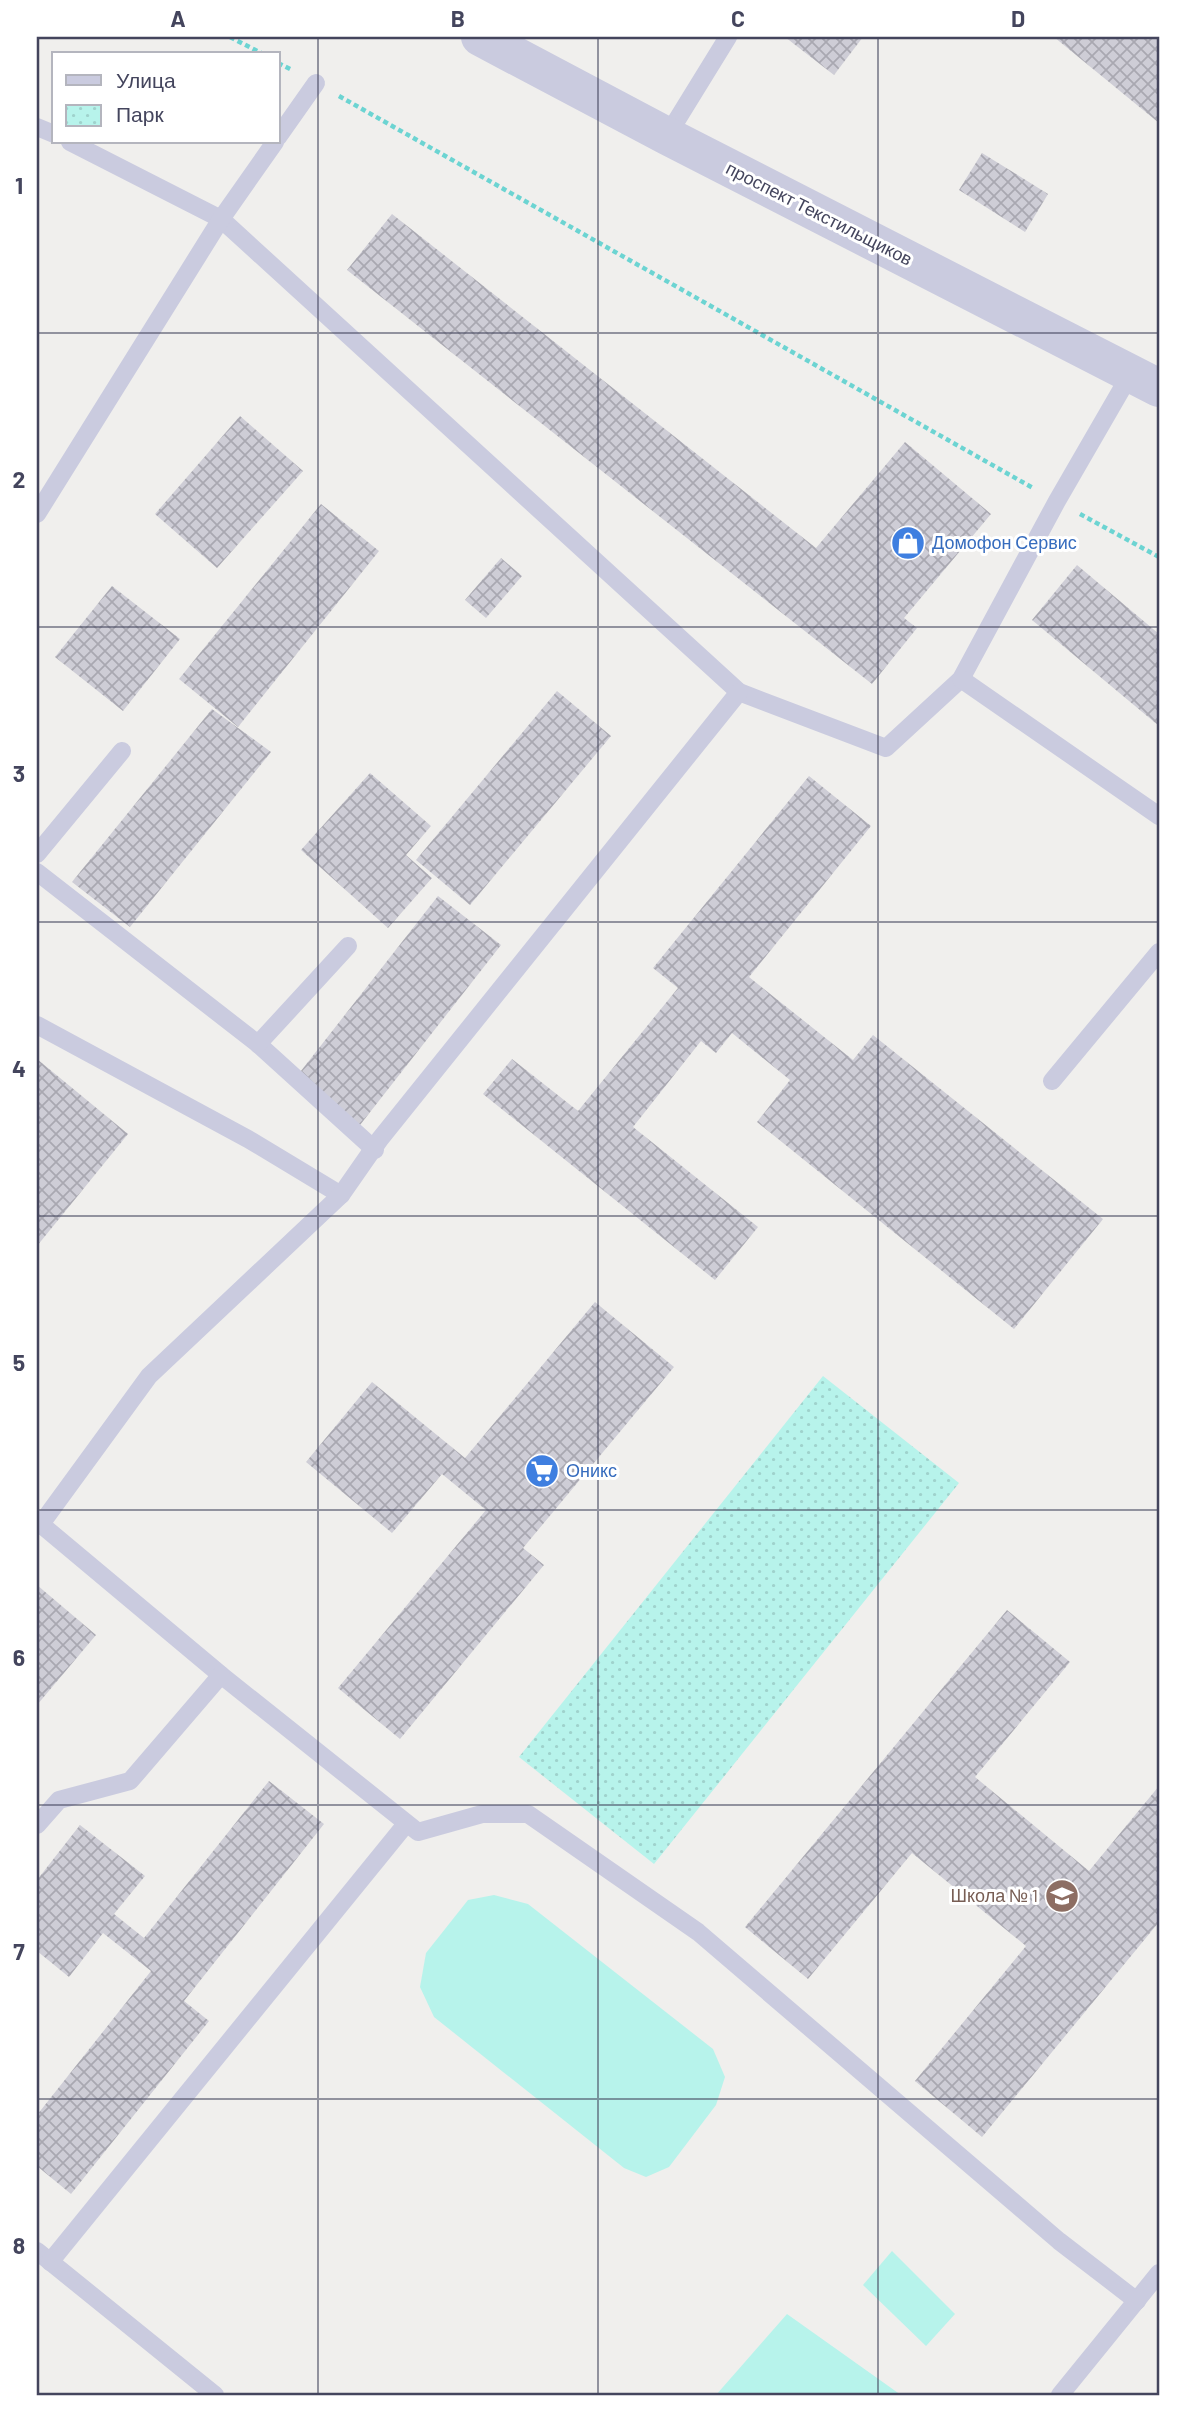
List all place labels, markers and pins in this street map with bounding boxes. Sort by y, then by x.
shop icon: Домофон Сервис [889,524,927,562]
place label: Домофон Сервис [932,531,1077,553]
supermarket icon: Оникс [523,1452,561,1490]
place label: Оникс [566,1459,617,1481]
school or university icon: Школа № 1 [1043,1877,1081,1915]
place label: Школа № 1 [950,1884,1038,1906]

